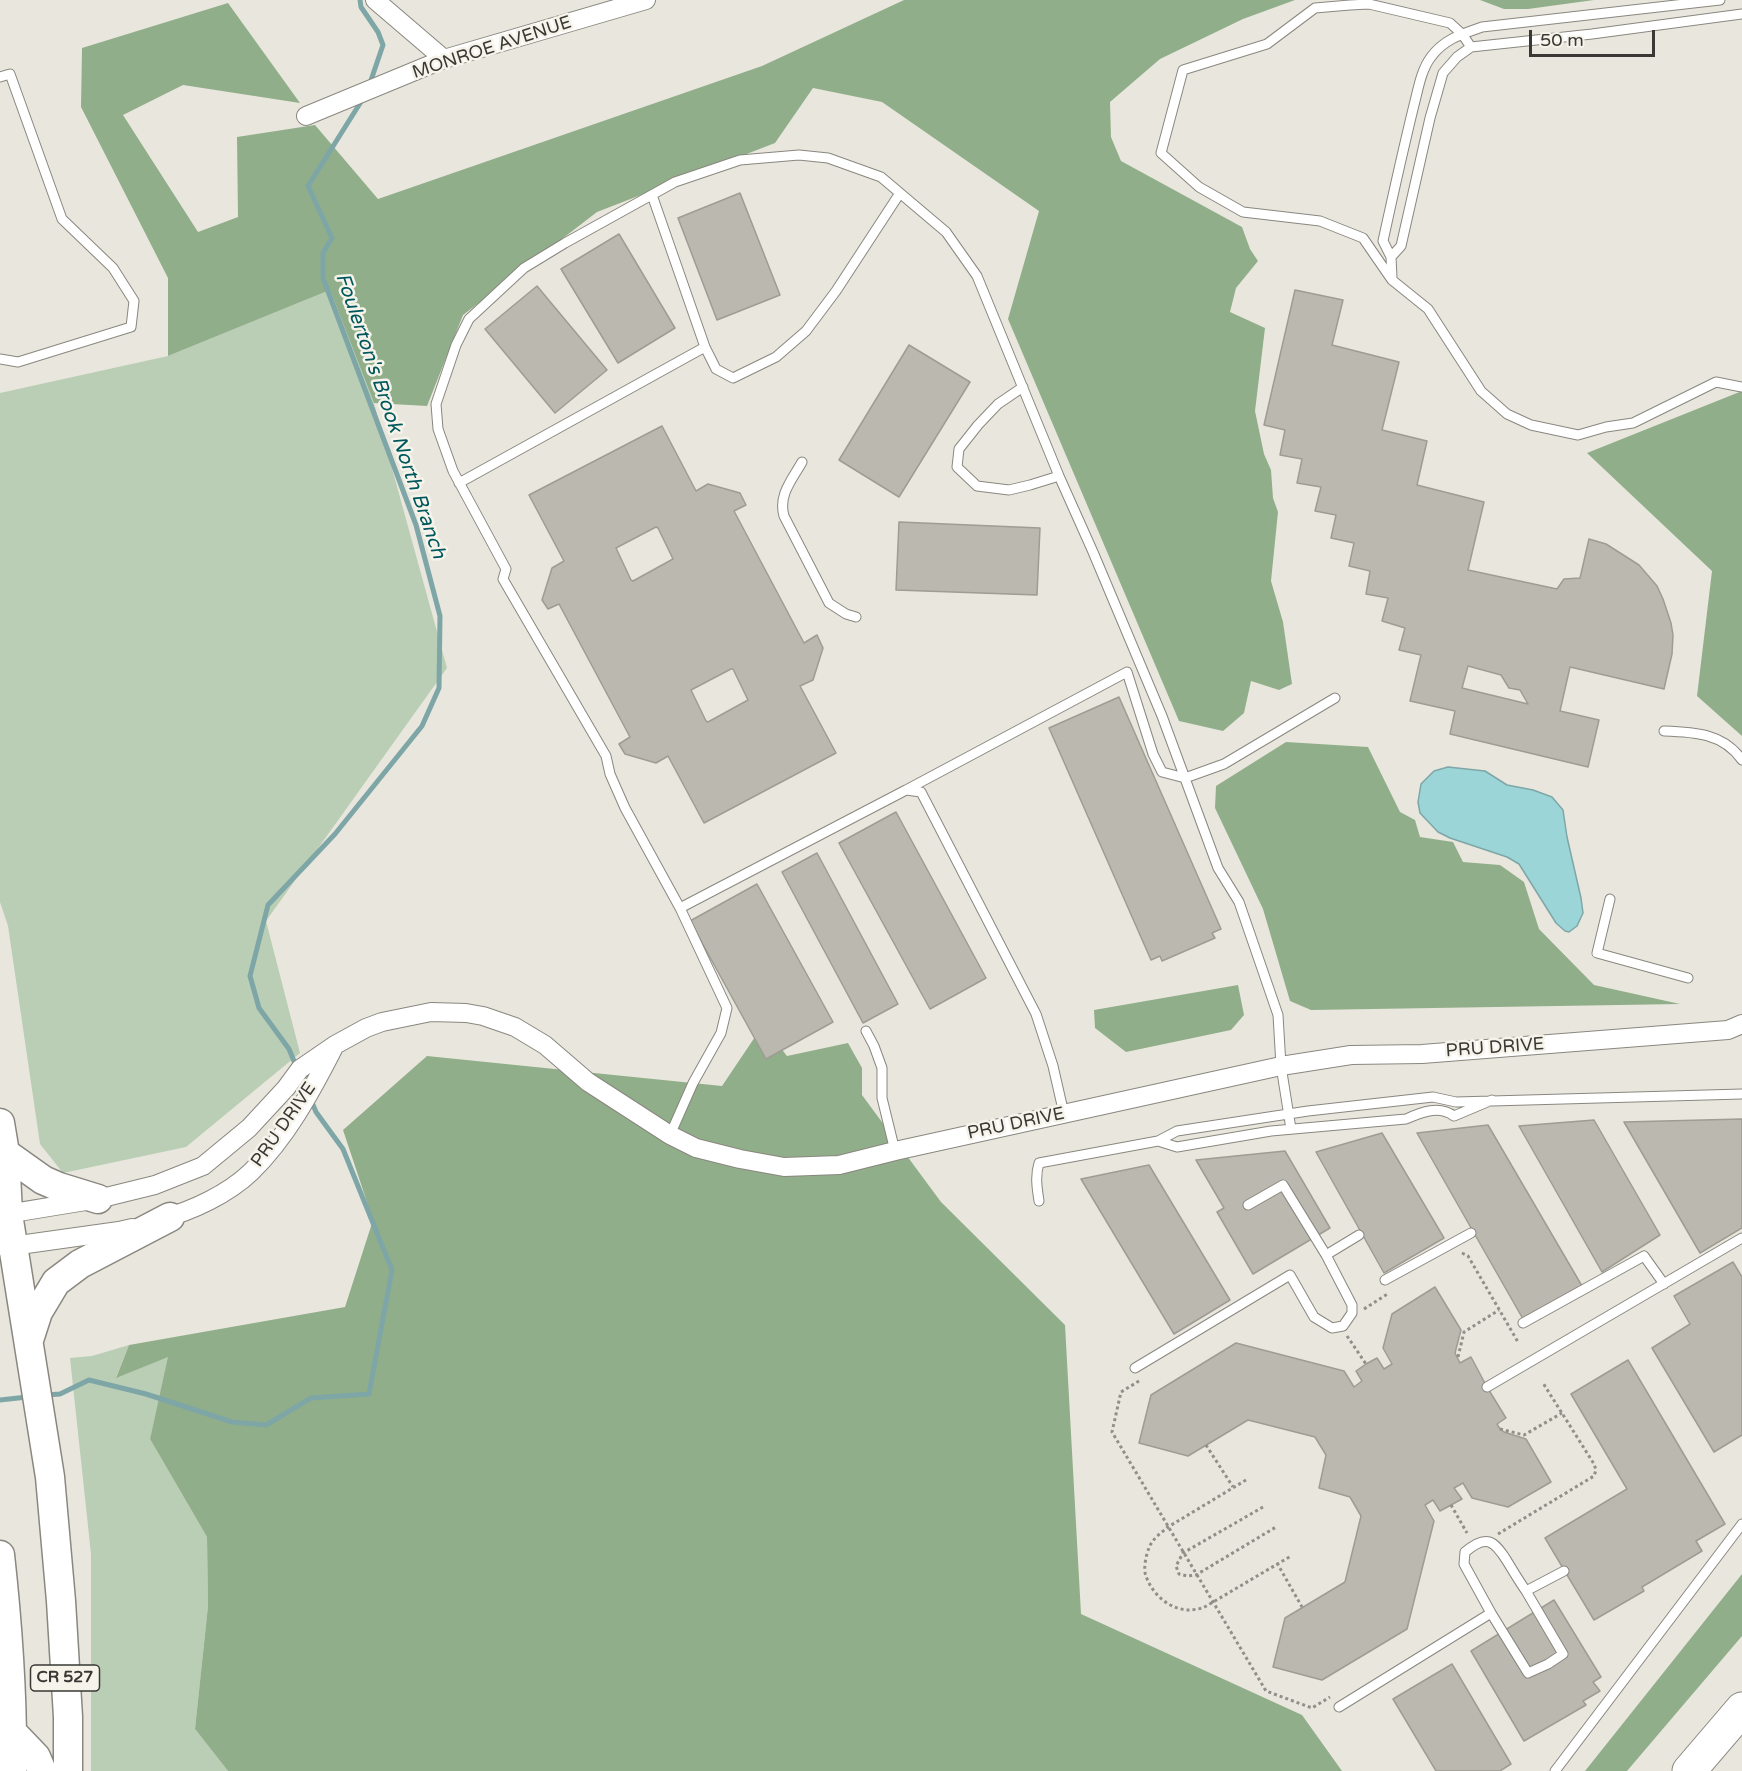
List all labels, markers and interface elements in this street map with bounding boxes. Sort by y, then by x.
street label: MONROE AVENUE [410,12,574,84]
scale bar [1532,18,1658,56]
text: 50 m [1540,29,1584,51]
water label: Foulerton's Brook North Branch [330,270,450,562]
street label: PRU DRIVE [1445,1034,1545,1062]
street label: PRU DRIVE [247,1078,321,1172]
street label: PRU DRIVE [965,1103,1067,1145]
road number: CR 527 [31,1665,100,1691]

